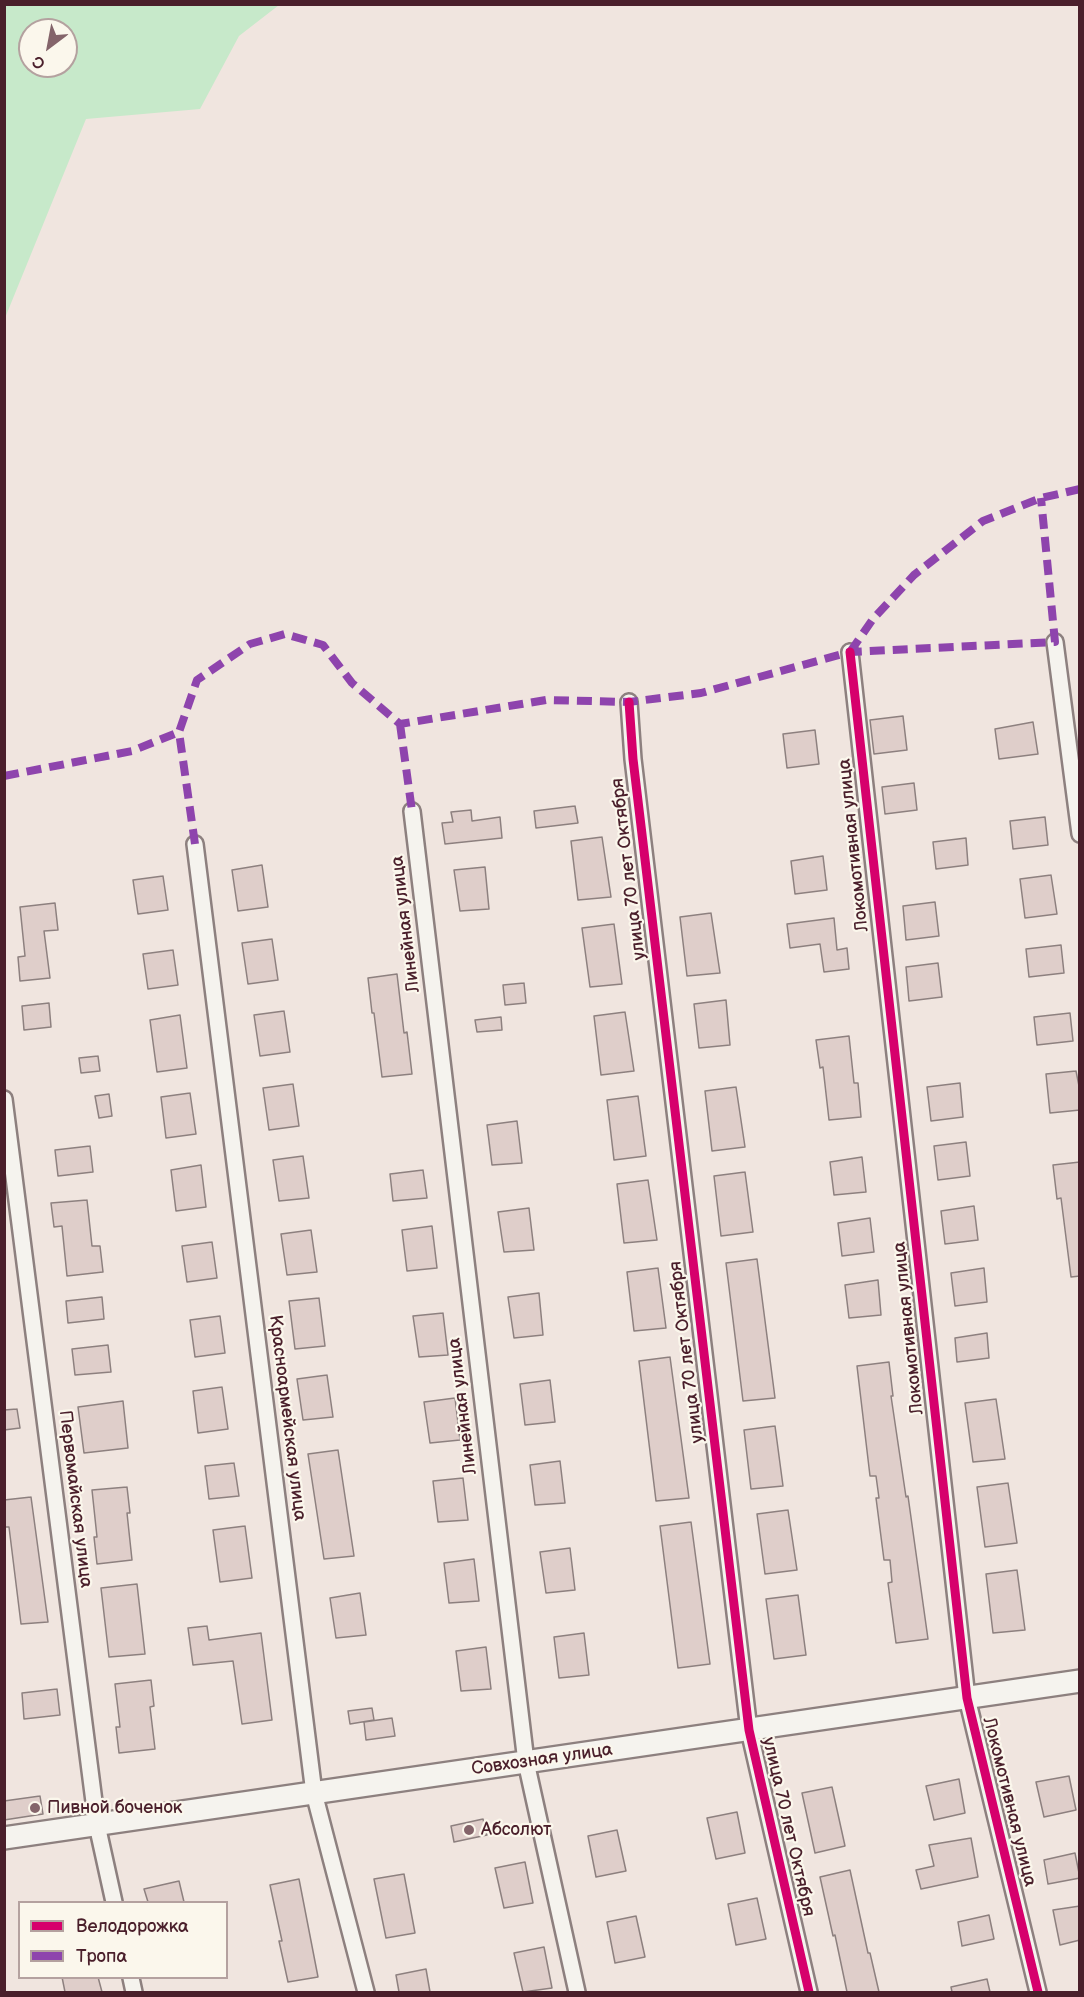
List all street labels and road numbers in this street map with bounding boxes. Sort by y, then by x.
street label: Локомотивная улица [834,757,874,933]
street label: улица 70 лет Октября [607,777,651,961]
street label: Линейная улица [387,854,425,994]
street label: Локомотивная улица [889,1240,929,1416]
street label: улица 70 лет Октября [665,1260,709,1444]
street label: Красноармейская улица [264,1314,310,1522]
street label: Линейная улица [444,1336,482,1476]
street label: Первомайская улица [53,1409,97,1589]
street label: Локомотивная улица [978,1715,1040,1889]
street label: улица 70 лет Октября [757,1735,819,1919]
street label: Совхозная улица [470,1739,614,1781]

